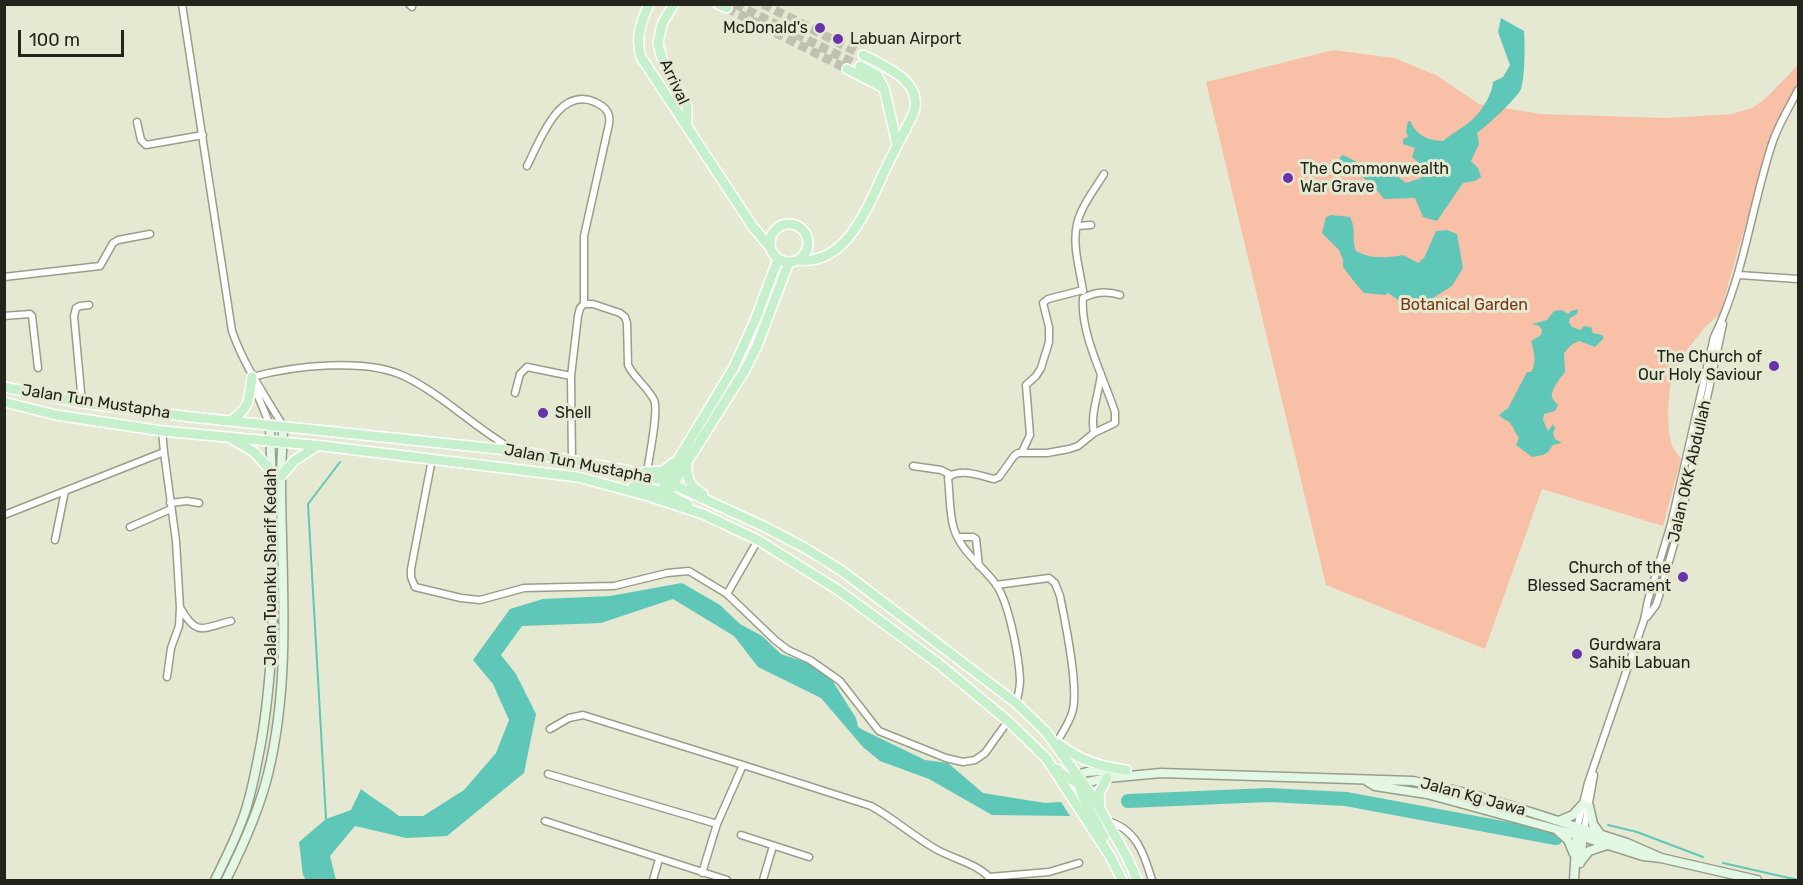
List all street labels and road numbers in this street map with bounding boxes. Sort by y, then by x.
street label: Arrival [655,56,693,108]
street label: Jalan Tun Mustapha [20,381,172,423]
street label: Jalan OKK Abdullah [1664,398,1716,544]
street label: Jalan Tun Mustapha [502,440,654,488]
street label: Jalan Tuanku Sharif Kedah [261,468,281,666]
street label: Jalan Kg Jawa [1418,774,1528,820]

